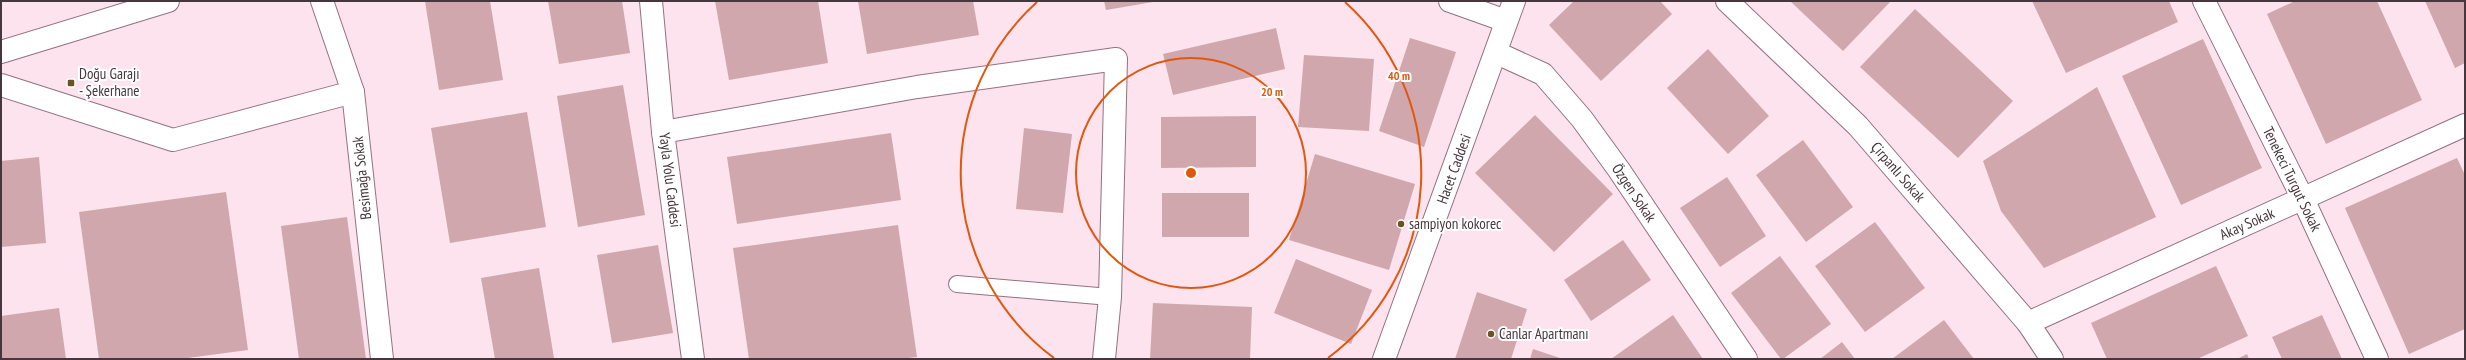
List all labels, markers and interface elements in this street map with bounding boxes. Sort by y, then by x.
place label: Doğu Garajı - Şekerhane [79,64,140,100]
text: 40 m [1388,68,1410,83]
marker: Doğu Garajı - Şekerhane [66,78,76,88]
text: 20 m [1261,84,1283,99]
street label: Tenekeci Turgut Sokak [2259,123,2326,234]
street label: Yayla Yolu Caddesi [655,131,686,228]
street label: Hacet Caddesi [1432,131,1475,206]
street label: Besimağa Sokak [348,135,375,221]
street label: Çirpanlı Sokak [1867,138,1930,206]
street label: Özgen Sokak [1608,160,1661,226]
centre of rings [1184,166,1198,180]
street label: Akay Sokak [2217,203,2277,244]
place label: sampiyon kokorec [1409,214,1502,233]
marker: sampiyon kokorec [1396,219,1406,229]
place label: Canlar Apartmanı [1499,324,1588,343]
marker: Canlar Apartmanı [1486,329,1496,339]

